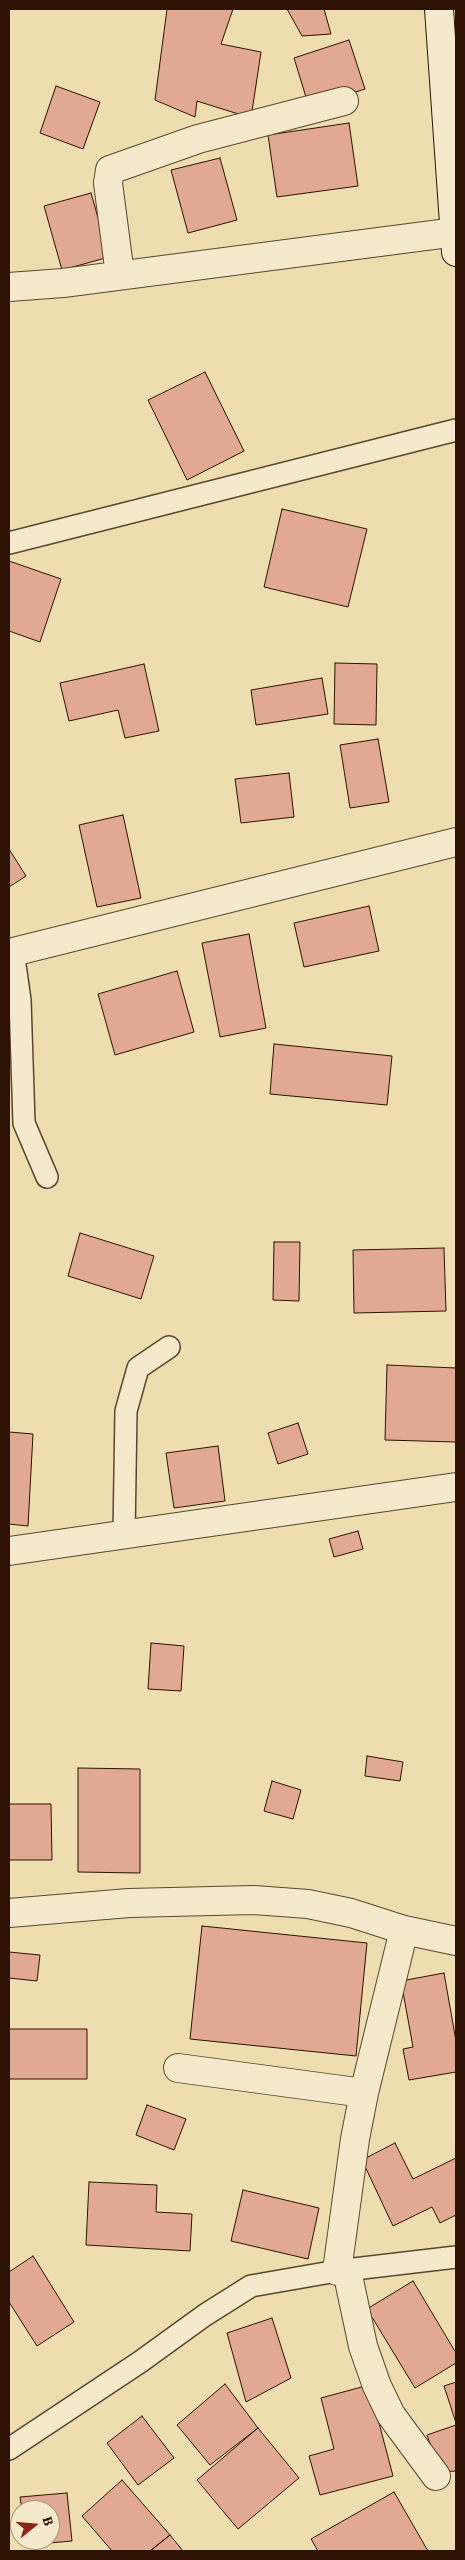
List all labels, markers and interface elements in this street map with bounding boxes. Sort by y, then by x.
north arrow [10,2500,60,2550]
text: B [38,2514,58,2528]

